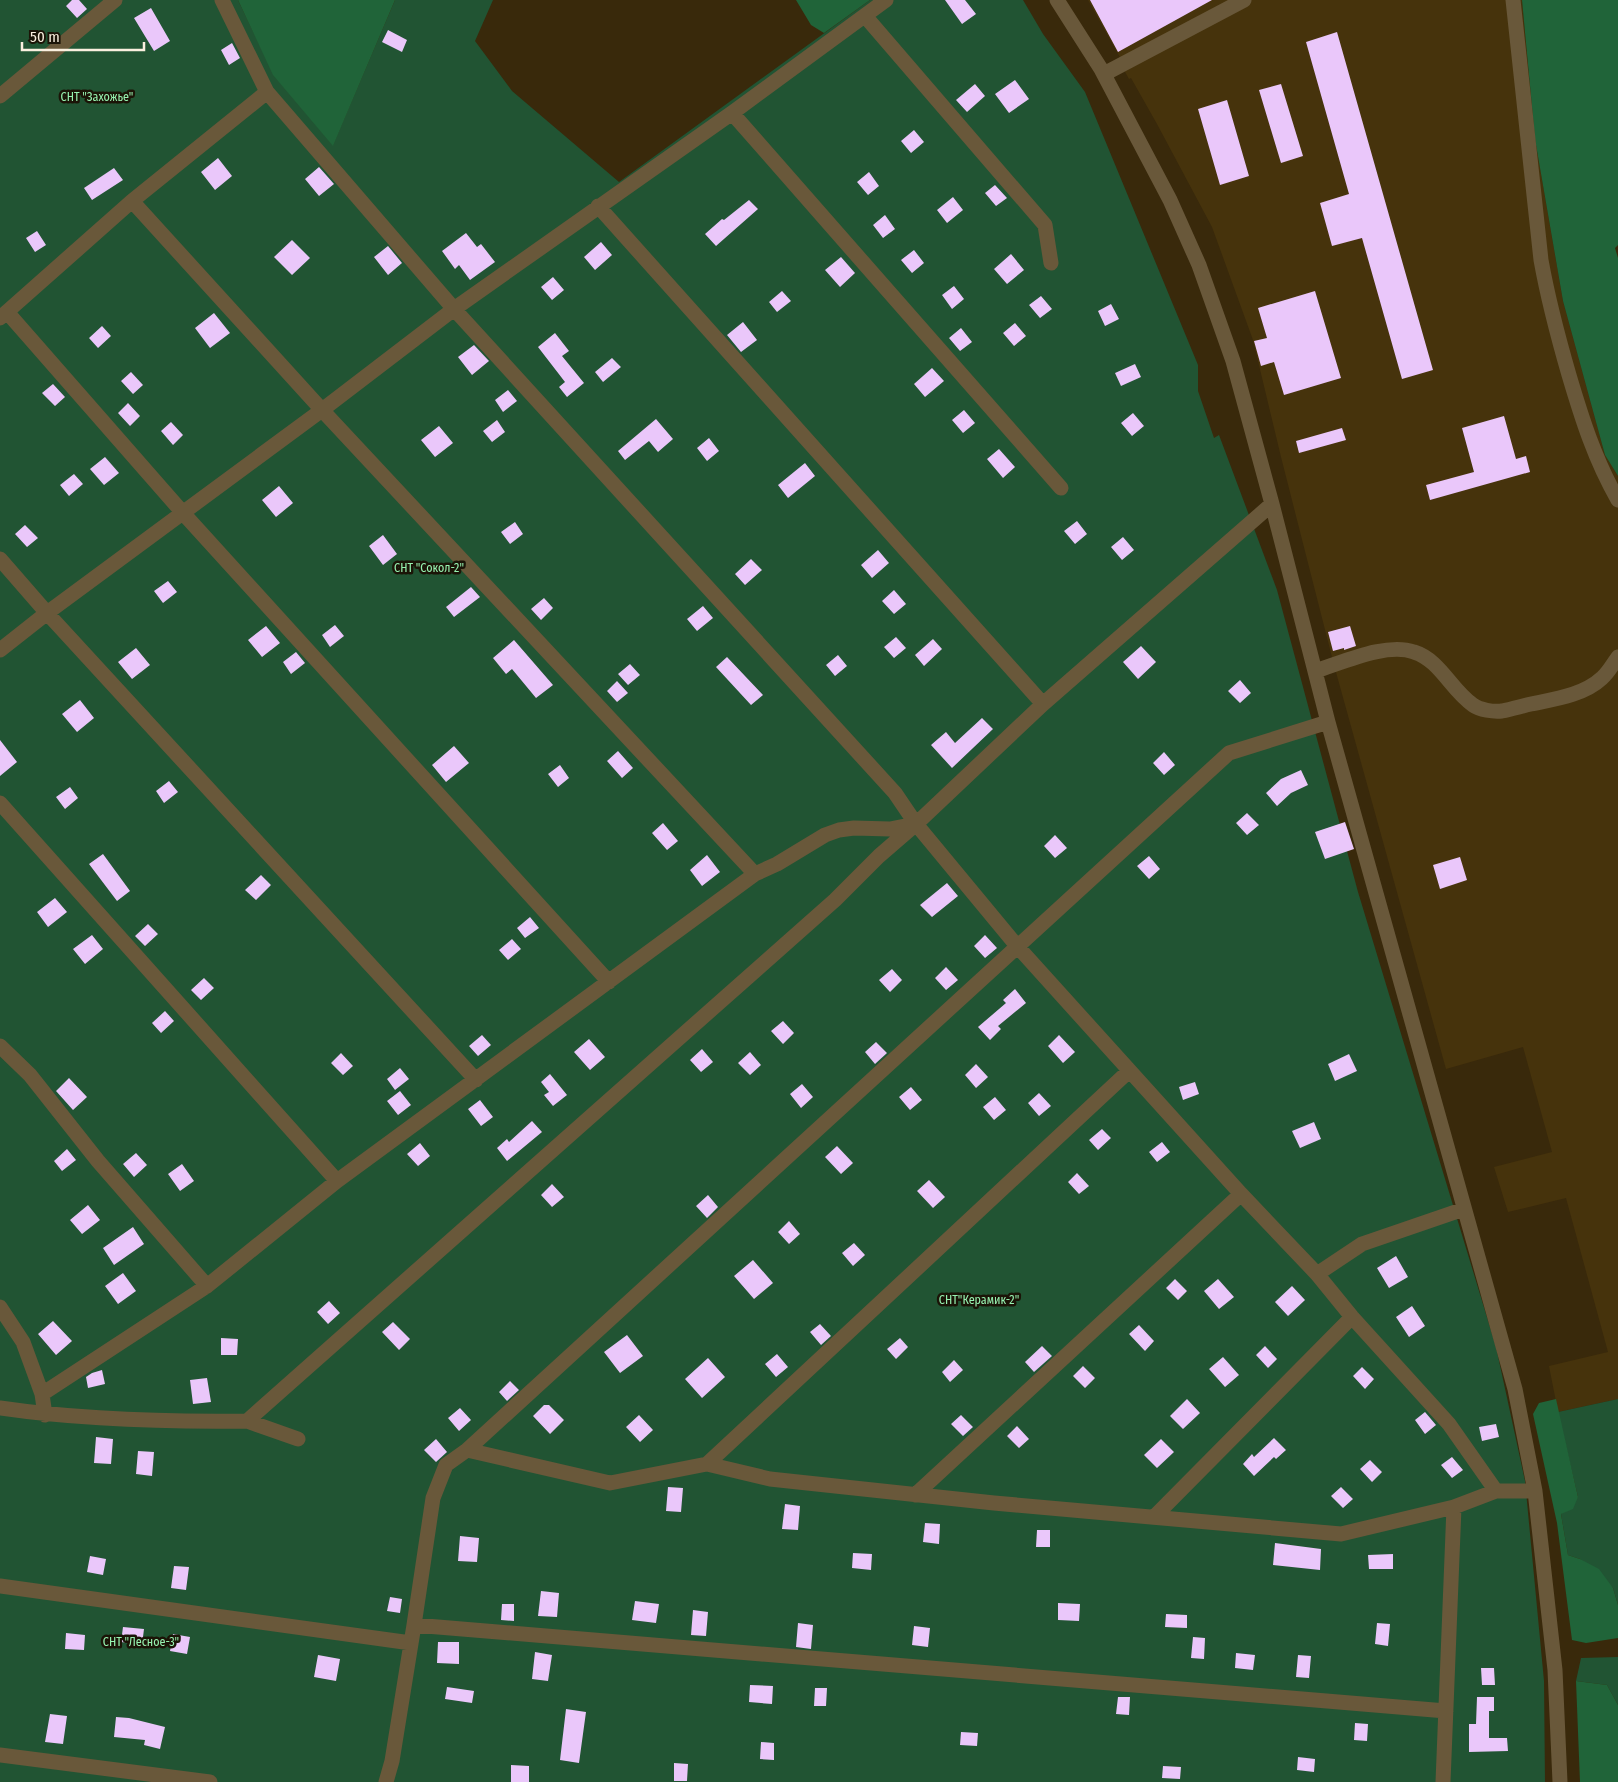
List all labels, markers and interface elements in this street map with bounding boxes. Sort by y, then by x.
scale bar [22,20,145,52]
text: 50 m [30,28,60,46]
park label: СНТ "Захожье" [61,90,133,104]
park label: СНТ "Сокол-2" [394,561,464,575]
park label: СНТ"Керамик-2" [939,1293,1019,1307]
park label: СНТ "Лесное-3" [103,1635,179,1649]

